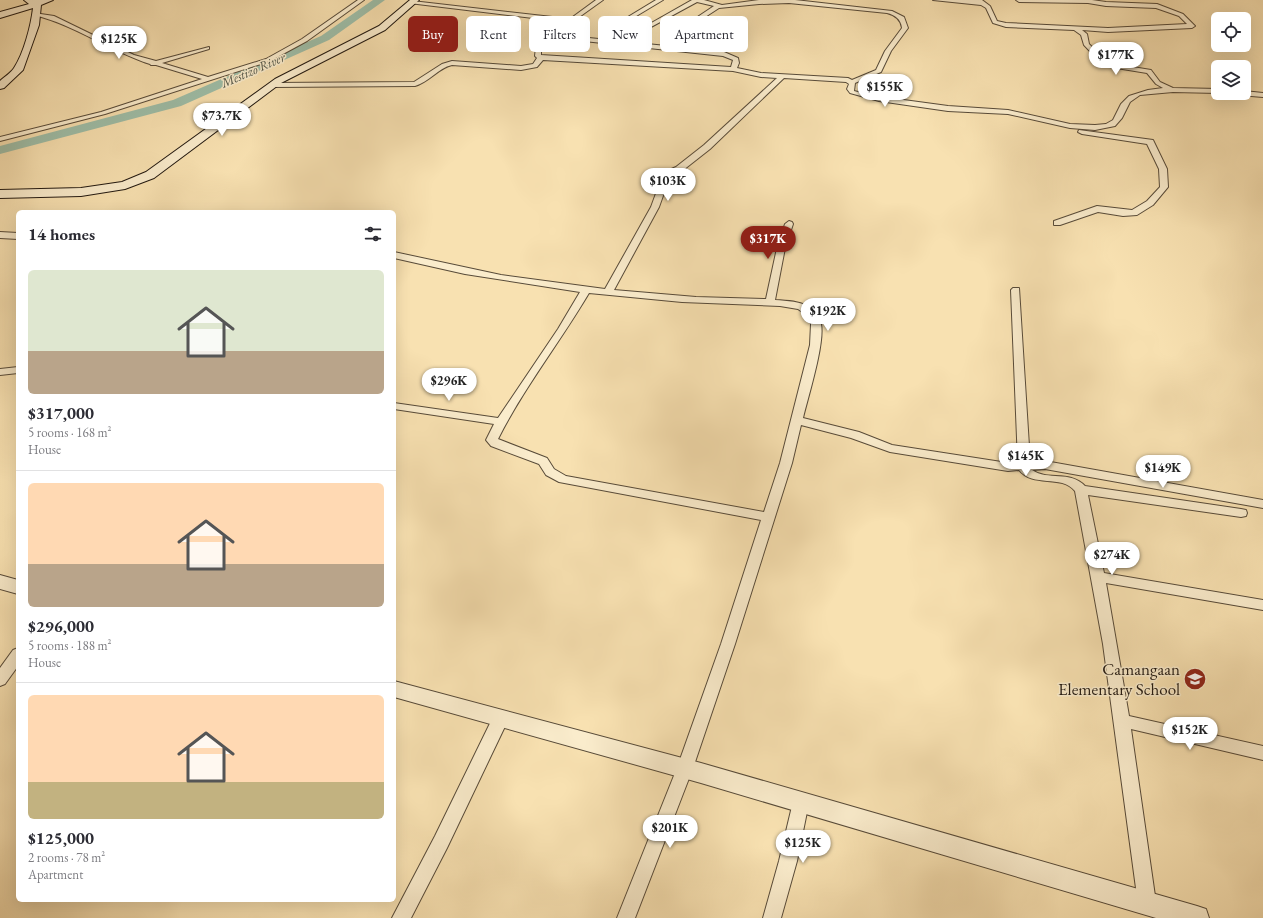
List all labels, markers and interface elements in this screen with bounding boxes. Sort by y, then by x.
map controls [1211,12,1251,100]
button: locate [1211,12,1251,52]
chip: Buy [408,16,458,52]
chip: Rent [466,16,521,52]
chip: Filters [529,16,590,52]
chip: New [598,16,652,52]
chip: Apartment [660,16,748,52]
pin: $125K [91,26,147,60]
text: $125K [101,30,137,47]
pin: $177K [1088,42,1144,76]
text: $177K [1098,46,1134,63]
water label: Mestizo River [217,48,289,92]
button: layers [1211,60,1251,100]
pin: $155K [857,74,913,108]
text: $155K [867,78,903,95]
pin: $73.7K [189,103,255,137]
text: $73.7K [202,107,242,124]
pin: $103K [640,168,696,202]
text: $103K [650,172,686,189]
text: 14 homes [28,223,95,245]
icon: filters [362,223,384,245]
pin: $317K [740,226,796,260]
text: $317K [750,230,786,247]
icon: home [170,296,242,368]
pin: $192K [800,298,856,332]
text: $192K [810,302,846,319]
pin: $296K [421,368,477,402]
text: $296K [431,372,467,389]
text: $317,000 [28,402,94,424]
text: 5 rooms · 168 m² [28,424,112,441]
text: House [28,441,61,458]
pin: $145K [998,443,1054,477]
text: $145K [1008,447,1044,464]
pin: $149K [1135,455,1191,489]
text: $149K [1145,459,1181,476]
icon: home [170,509,242,581]
pin: $274K [1084,542,1140,576]
text: $274K [1094,546,1130,563]
text: $296,000 [28,615,94,637]
text: 5 rooms · 188 m² [28,637,112,654]
text: House [28,654,61,671]
place label: Camangaan Elementary School [1058,658,1180,700]
school or university icon: Camangaan Elementary School [1182,666,1208,692]
pin: $152K [1162,717,1218,751]
icon: home [170,721,242,793]
text: $152K [1172,721,1208,738]
pin: $201K [642,815,698,849]
text: $201K [652,819,688,836]
text: $125,000 [28,827,94,849]
pin: $125K [775,830,831,864]
text: $125K [785,834,821,851]
text: 2 rooms · 78 m² [28,849,105,866]
text: Apartment [28,866,83,883]

